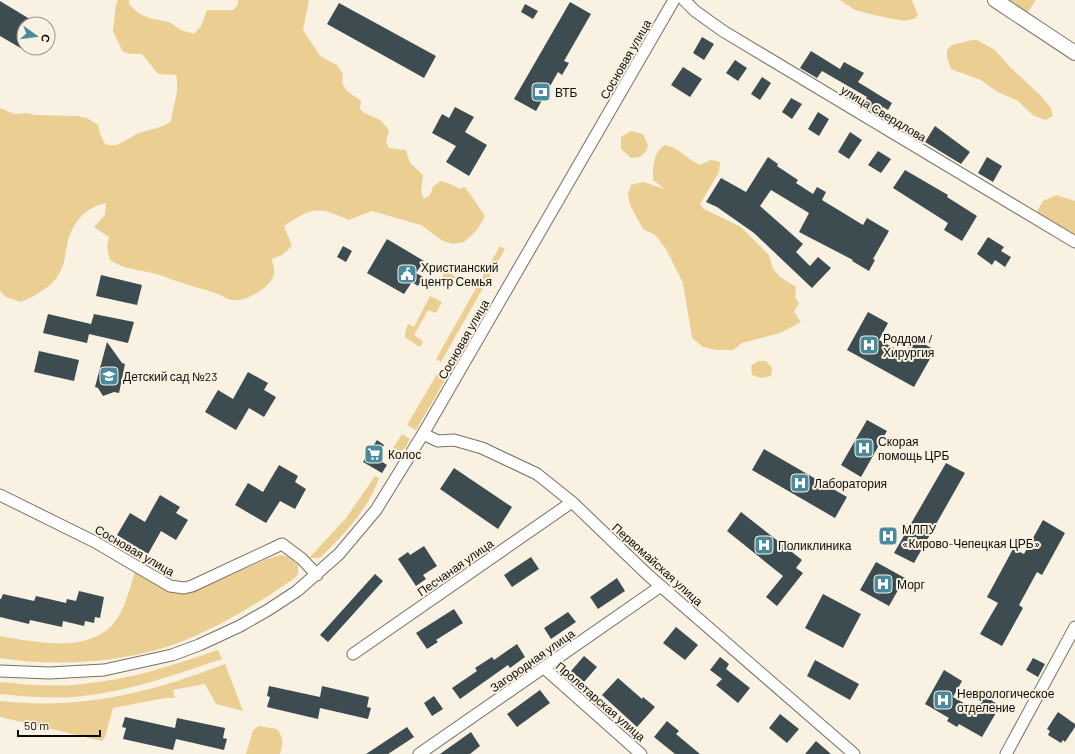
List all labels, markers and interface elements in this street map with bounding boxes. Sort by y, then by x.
north arrow [16,16,56,56]
street label: Сосновая улица [597,16,654,102]
text: С [39,33,53,44]
bank icon: ВТБ [530,81,552,103]
street label: улица Свердлова [838,82,929,145]
place label: ВТБ [555,85,578,99]
place label: Христианский центр Семья [421,260,499,289]
public building icon: Христианский центр Семья [396,263,418,285]
street label: Сосновая улица [435,296,492,382]
place label: Роддом / Хирургия [883,331,934,360]
hospital icon: Роддом / Хирургия [858,334,880,356]
school or university icon: Детский сад №23 [98,365,120,387]
place label: Детский сад №23 [123,369,217,384]
place label: Скорая помощь ЦРБ [878,434,950,463]
hospital icon: Скорая помощь ЦРБ [853,437,875,459]
supermarket icon: Колос [363,443,385,465]
place label: Колос [388,447,421,461]
hospital icon: Лаборатория [789,472,811,494]
place label: Лаборатория [814,476,887,491]
street label: Первомайская улица [609,520,706,609]
street label: Сосновая улица [92,522,178,579]
place label: МЛПУ «Кирово-Чепецкая ЦРБ» [902,522,1040,551]
hospital icon: МЛПУ «Кирово-Чепецкая ЦРБ» [877,525,899,547]
hospital icon: Поликлиника [753,534,775,556]
street label: Песчаная улица [414,535,496,599]
place label: Поликлиника [778,538,852,552]
hospital icon: Морг [872,573,894,595]
place label: Морг [897,577,925,592]
street label: Загородная улица [487,625,578,695]
street label: Пролетарская улица [553,658,649,745]
place label: Неврологическое отделение [957,686,1055,715]
hospital icon: Неврологическое отделение [932,689,954,711]
scale bar [18,712,100,738]
text: 50 m [24,718,49,732]

